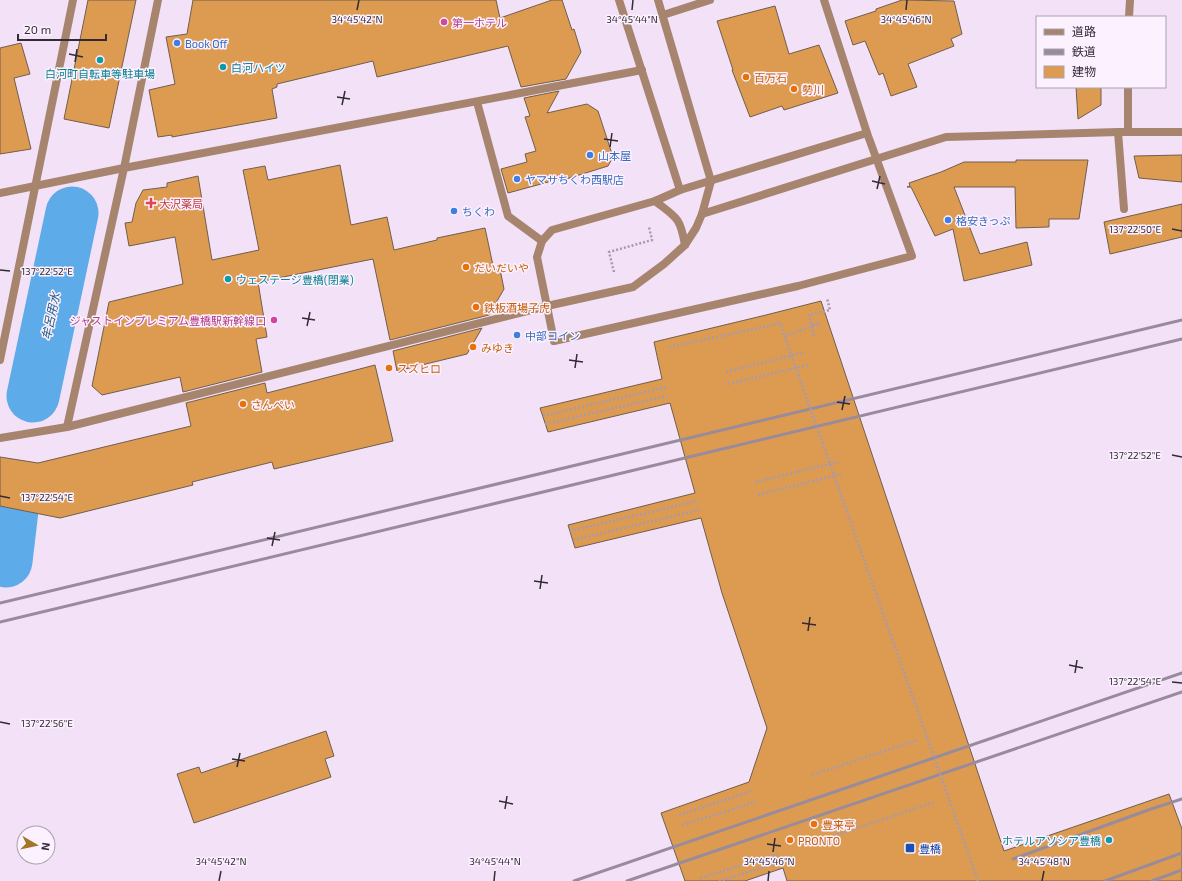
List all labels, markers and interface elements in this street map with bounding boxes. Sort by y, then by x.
text: 34°45'42"N [331,13,383,25]
text: 34°45'44"N [606,13,658,25]
text: 34°45'46"N [880,13,932,25]
scale bar [18,16,106,42]
place label: 第一ホテル [452,16,507,29]
legend [1036,16,1166,88]
marker: 第一ホテル [439,17,449,27]
text: 20 m [24,22,51,36]
text: 道路 [1072,24,1096,38]
place label: Book Off [185,37,228,50]
marker: Book Off [172,38,182,48]
text: 鉄道 [1072,44,1096,58]
marker: 白河町自転車等駐車場 [95,55,105,65]
place label: 白河ハイツ [231,61,286,74]
marker: 白河ハイツ [218,62,228,72]
text: 建物 [1072,64,1096,78]
place label: 白河町自転車等駐車場 [45,67,155,80]
place label: 百万石 [754,71,787,84]
marker: 百万石 [741,72,751,82]
place label: 勢川 [802,83,824,96]
marker: 勢川 [789,84,799,94]
place label: 山本屋 [598,149,631,162]
marker: 山本屋 [585,150,595,160]
place label: ヤマサちくわ西駅店 [525,173,624,186]
marker: ヤマサちくわ西駅店 [512,174,522,184]
place label: 大沢薬局 [159,197,203,210]
marker: 大沢薬局 [146,198,156,208]
place label: ちくわ [462,205,495,218]
marker: ちくわ [449,206,459,216]
place label: 格安きっぷ [956,214,1011,227]
marker: 格安きっぷ [943,215,953,225]
text: 137°22'50"E [1109,223,1161,235]
place label: だいだいや [474,261,529,274]
marker: だいだいや [461,262,471,272]
text: 137°22'52"E [21,265,73,277]
place label: ウェステージ豊橋(閉業) [236,273,354,286]
marker: ウェステージ豊橋(閉業) [223,274,233,284]
water label: 牟呂用水 [38,289,62,341]
place label: 鉄板酒場子虎 [484,301,550,314]
marker: 鉄板酒場子虎 [471,302,481,312]
place label: ジャストインプレミアム豊橋駅新幹線口 [70,314,266,327]
marker: ジャストインプレミアム豊橋駅新幹線口 [269,315,279,325]
place label: 中部コイン [525,329,580,342]
marker: 中部コイン [512,330,522,340]
place label: みゆき [481,341,514,354]
marker: みゆき [468,342,478,352]
place label: スズヒロ [397,362,441,375]
marker: スズヒロ [384,363,394,373]
place label: さんぺい [251,398,295,411]
marker: さんぺい [238,399,248,409]
text: 137°22'52"E [1109,449,1161,461]
text: 137°22'54"E [21,491,74,503]
text: 137°22'54"E [1109,675,1162,687]
text: 137°22'56"E [21,717,73,729]
place label: 豊来亭 [822,818,855,831]
marker: 豊来亭 [809,819,819,829]
north arrow [16,825,56,865]
place label: PRONTO [798,834,840,847]
place label: ホテルアソシア豊橋 [1002,834,1101,847]
marker: PRONTO [785,835,795,845]
marker: ホテルアソシア豊橋 [1104,835,1114,845]
text: N [39,842,53,852]
marker: 豊橋 [904,842,916,854]
place label: 豊橋 [919,842,941,855]
text: 34°45'42"N [195,855,247,867]
text: 34°45'44"N [469,855,521,867]
text: 34°45'46"N [743,855,795,867]
text: 34°45'48"N [1018,855,1070,867]

